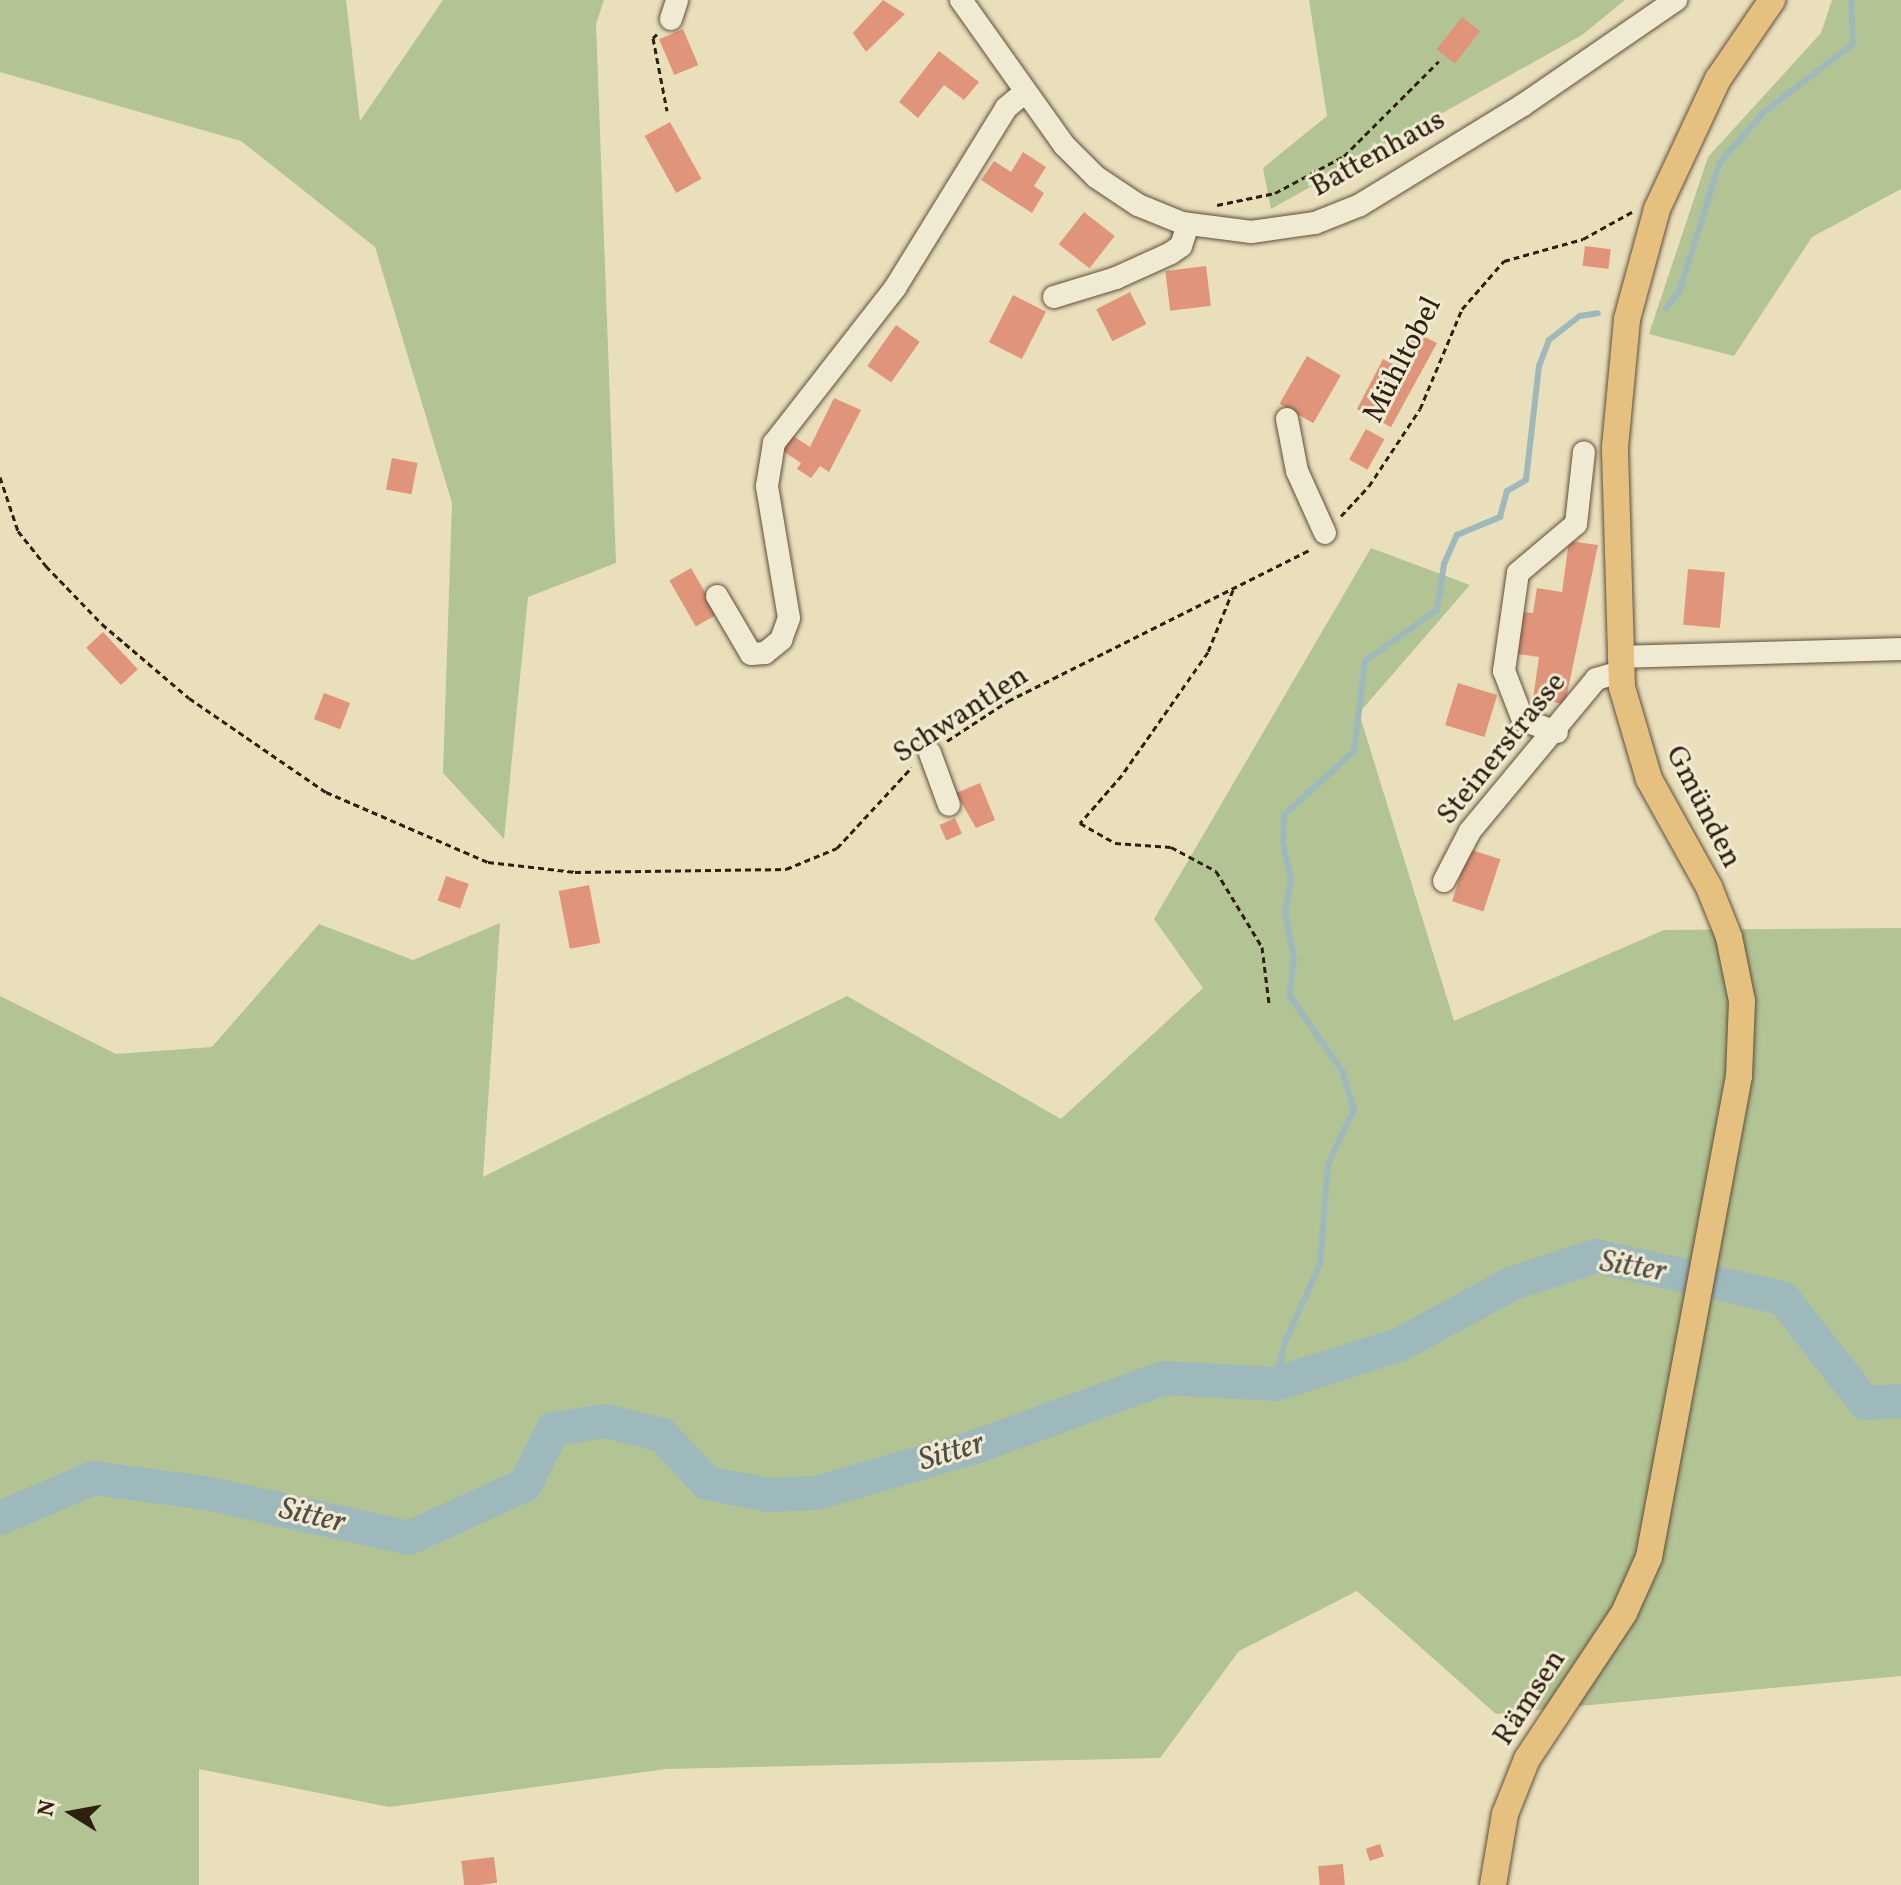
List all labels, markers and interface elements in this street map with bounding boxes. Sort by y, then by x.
street label: Battenhaus [1304,102,1452,206]
street label: Mühltobel [1356,291,1450,429]
street label: Schwantlen [887,658,1035,772]
street label: Steinerstrasse [1430,666,1574,832]
street label: Gmünden [1657,740,1749,874]
water label: Sitter [1597,1244,1669,1292]
water label: Sitter [914,1425,990,1481]
water label: Sitter [275,1491,349,1543]
street label: Rämsen [1486,1643,1574,1753]
north arrow [32,1773,112,1853]
text: N [31,1798,65,1819]

